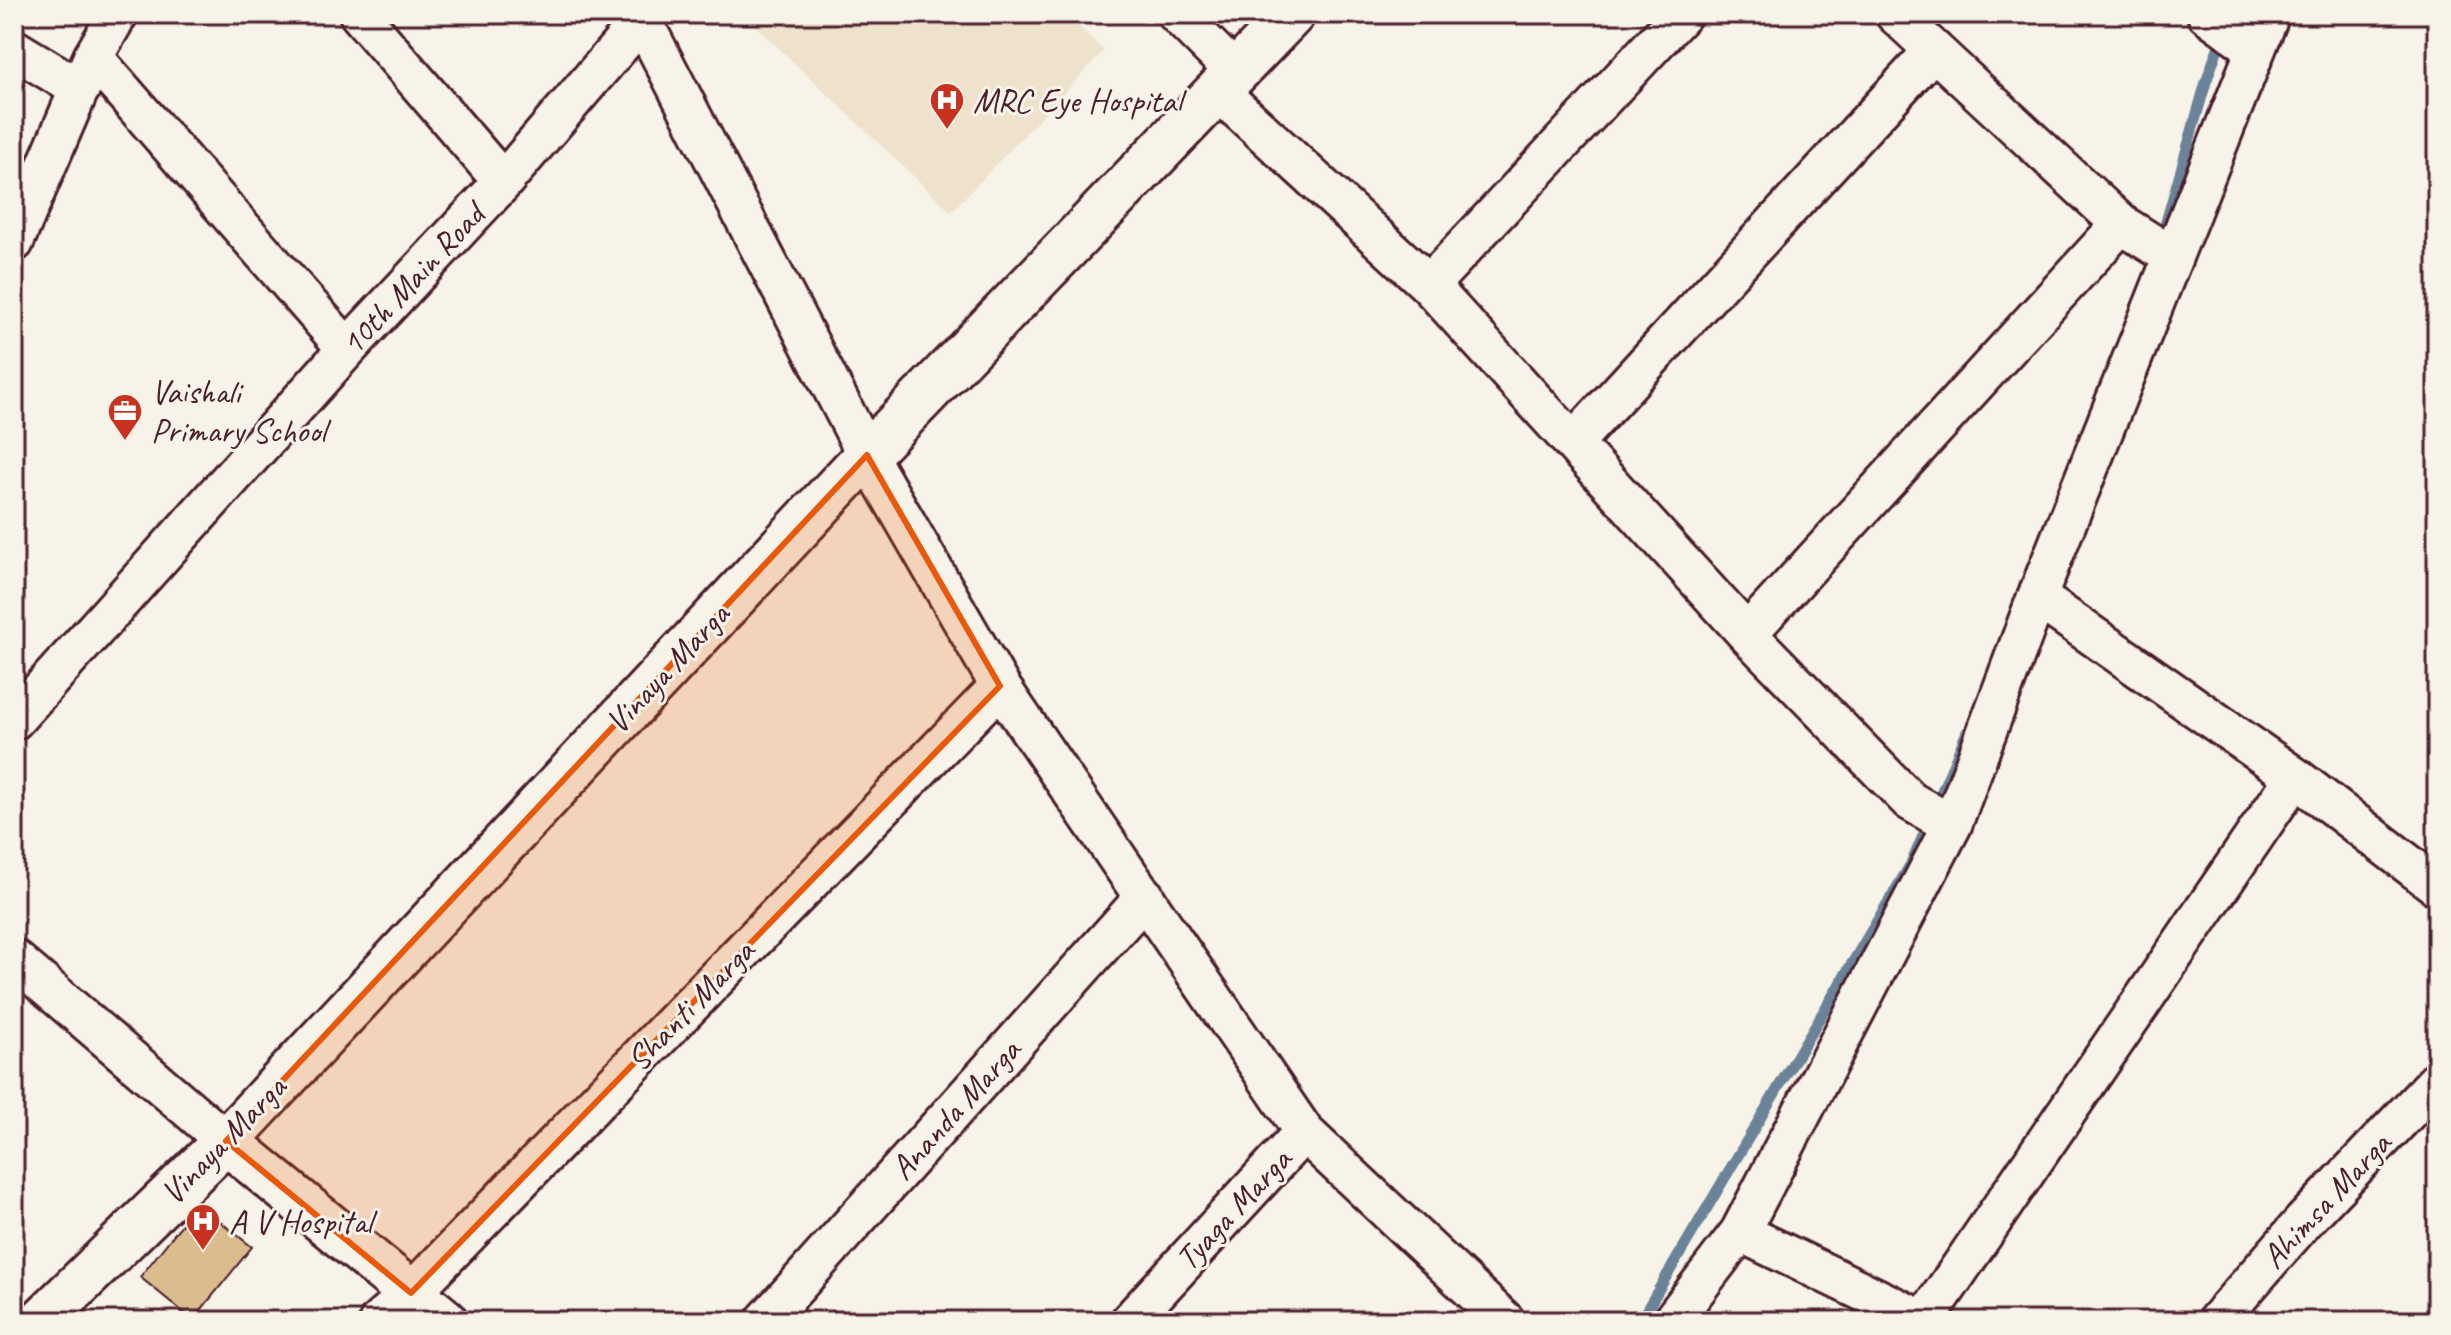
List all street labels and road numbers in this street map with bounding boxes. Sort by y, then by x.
street label: 10th Main Road [331,191,496,364]
street label: Vinaya Marga [596,592,740,742]
street label: Shanti Marga [617,929,765,1080]
street label: Ananda Marga [880,1028,1031,1188]
street label: Vinaya Marga [151,1065,297,1214]
street label: Ahimsa Marga [2252,1121,2402,1277]
street label: Tyaga Marga [1166,1137,1302,1279]

